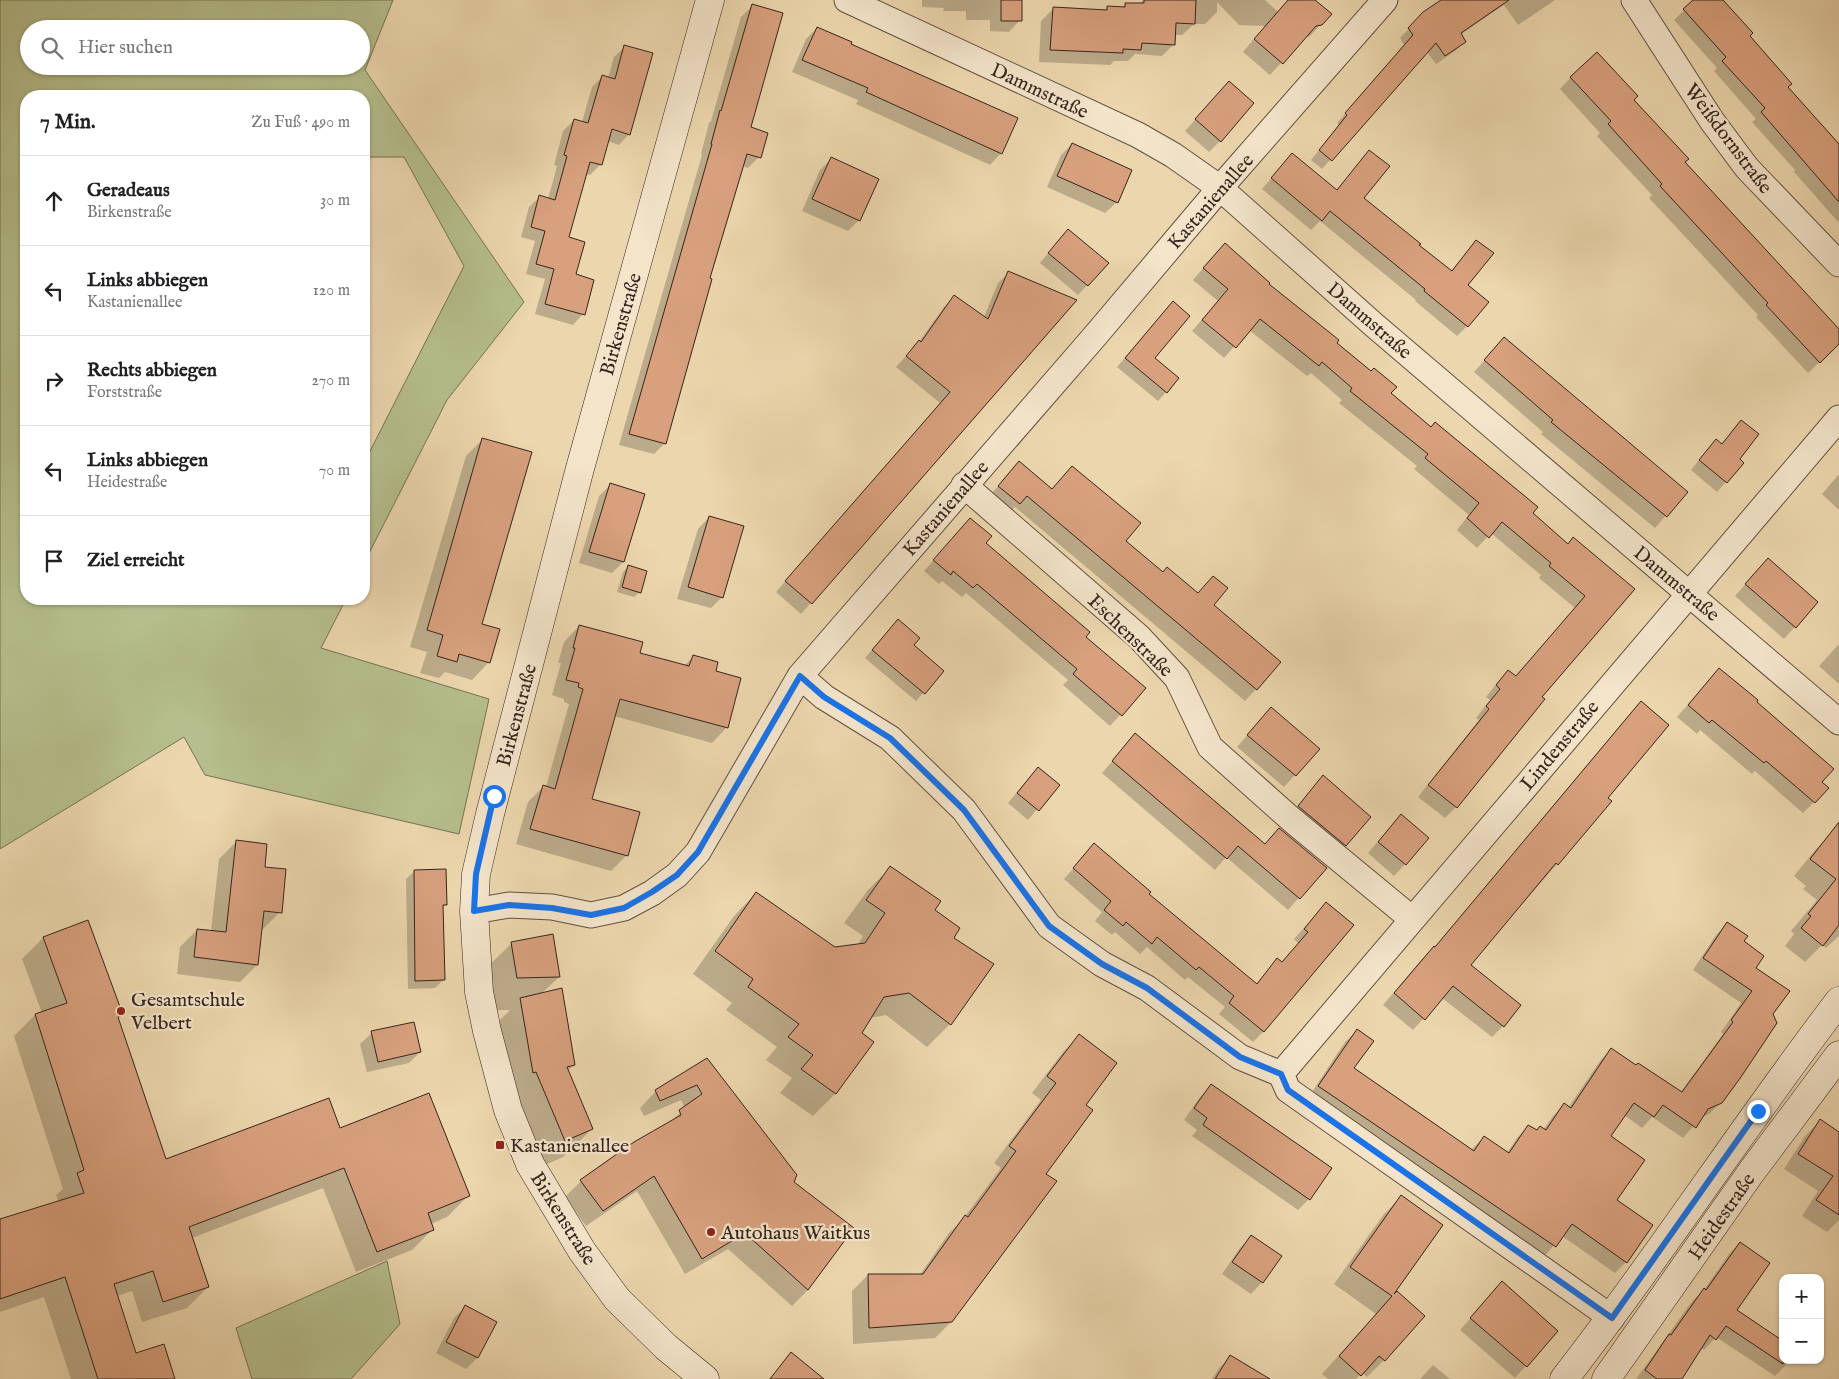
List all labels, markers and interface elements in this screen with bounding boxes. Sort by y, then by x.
search box [20,20,370,75]
icon: search [38,34,66,62]
text: Hier suchen [78,36,173,60]
street label: Dammstraße [987,58,1092,125]
street label: Weißdornstraße [1678,79,1777,199]
text: 7 Min. [40,109,95,136]
text: Zu Fuß · 490 m [251,113,350,133]
street label: Kastanienallee [1163,149,1260,255]
text: Geradeaus [87,179,170,203]
icon: ahead [40,187,68,215]
text: 30 m [320,191,350,211]
text: Birkenstraße [87,203,172,223]
text: Links abbiegen [87,269,208,293]
street label: Birkenstraße [595,270,648,379]
icon: left [40,277,68,305]
street label: Dammstraße [1321,277,1417,365]
text: 120 m [313,281,350,301]
text: Kastanienallee [87,293,182,313]
text: Rechts abbiegen [87,359,217,383]
icon: right [40,367,68,395]
text: 270 m [311,371,350,391]
text: Forststraße [87,383,162,403]
text: Links abbiegen [87,449,208,473]
street label: Kastanienallee [898,456,995,562]
icon: left [40,457,68,485]
text: 70 m [319,461,350,481]
text: Heidestraße [87,473,167,493]
street label: Dammstraße [1628,541,1724,627]
icon: arrive [40,547,68,575]
text: Ziel erreicht [87,549,185,573]
street label: Eschenstraße [1082,589,1178,683]
street label: Birkenstraße [492,661,543,770]
street label: Lindenstraße [1515,696,1605,796]
route start [483,785,506,808]
place label: Gesamtschule Velbert [130,988,245,1036]
marker: Gesamtschule Velbert [115,1005,127,1017]
route end [1747,1100,1770,1123]
place label: Kastanienallee [510,1134,629,1159]
marker: Kastanienallee [494,1139,506,1151]
street label: Birkenstraße [524,1167,601,1270]
street label: Heidestraße [1683,1168,1761,1265]
place label: Autohaus Waitkus [720,1221,870,1246]
marker: Autohaus Waitkus [705,1226,717,1238]
map controls [1779,1274,1824,1364]
button: + [1779,1274,1824,1319]
button: − [1779,1319,1824,1364]

